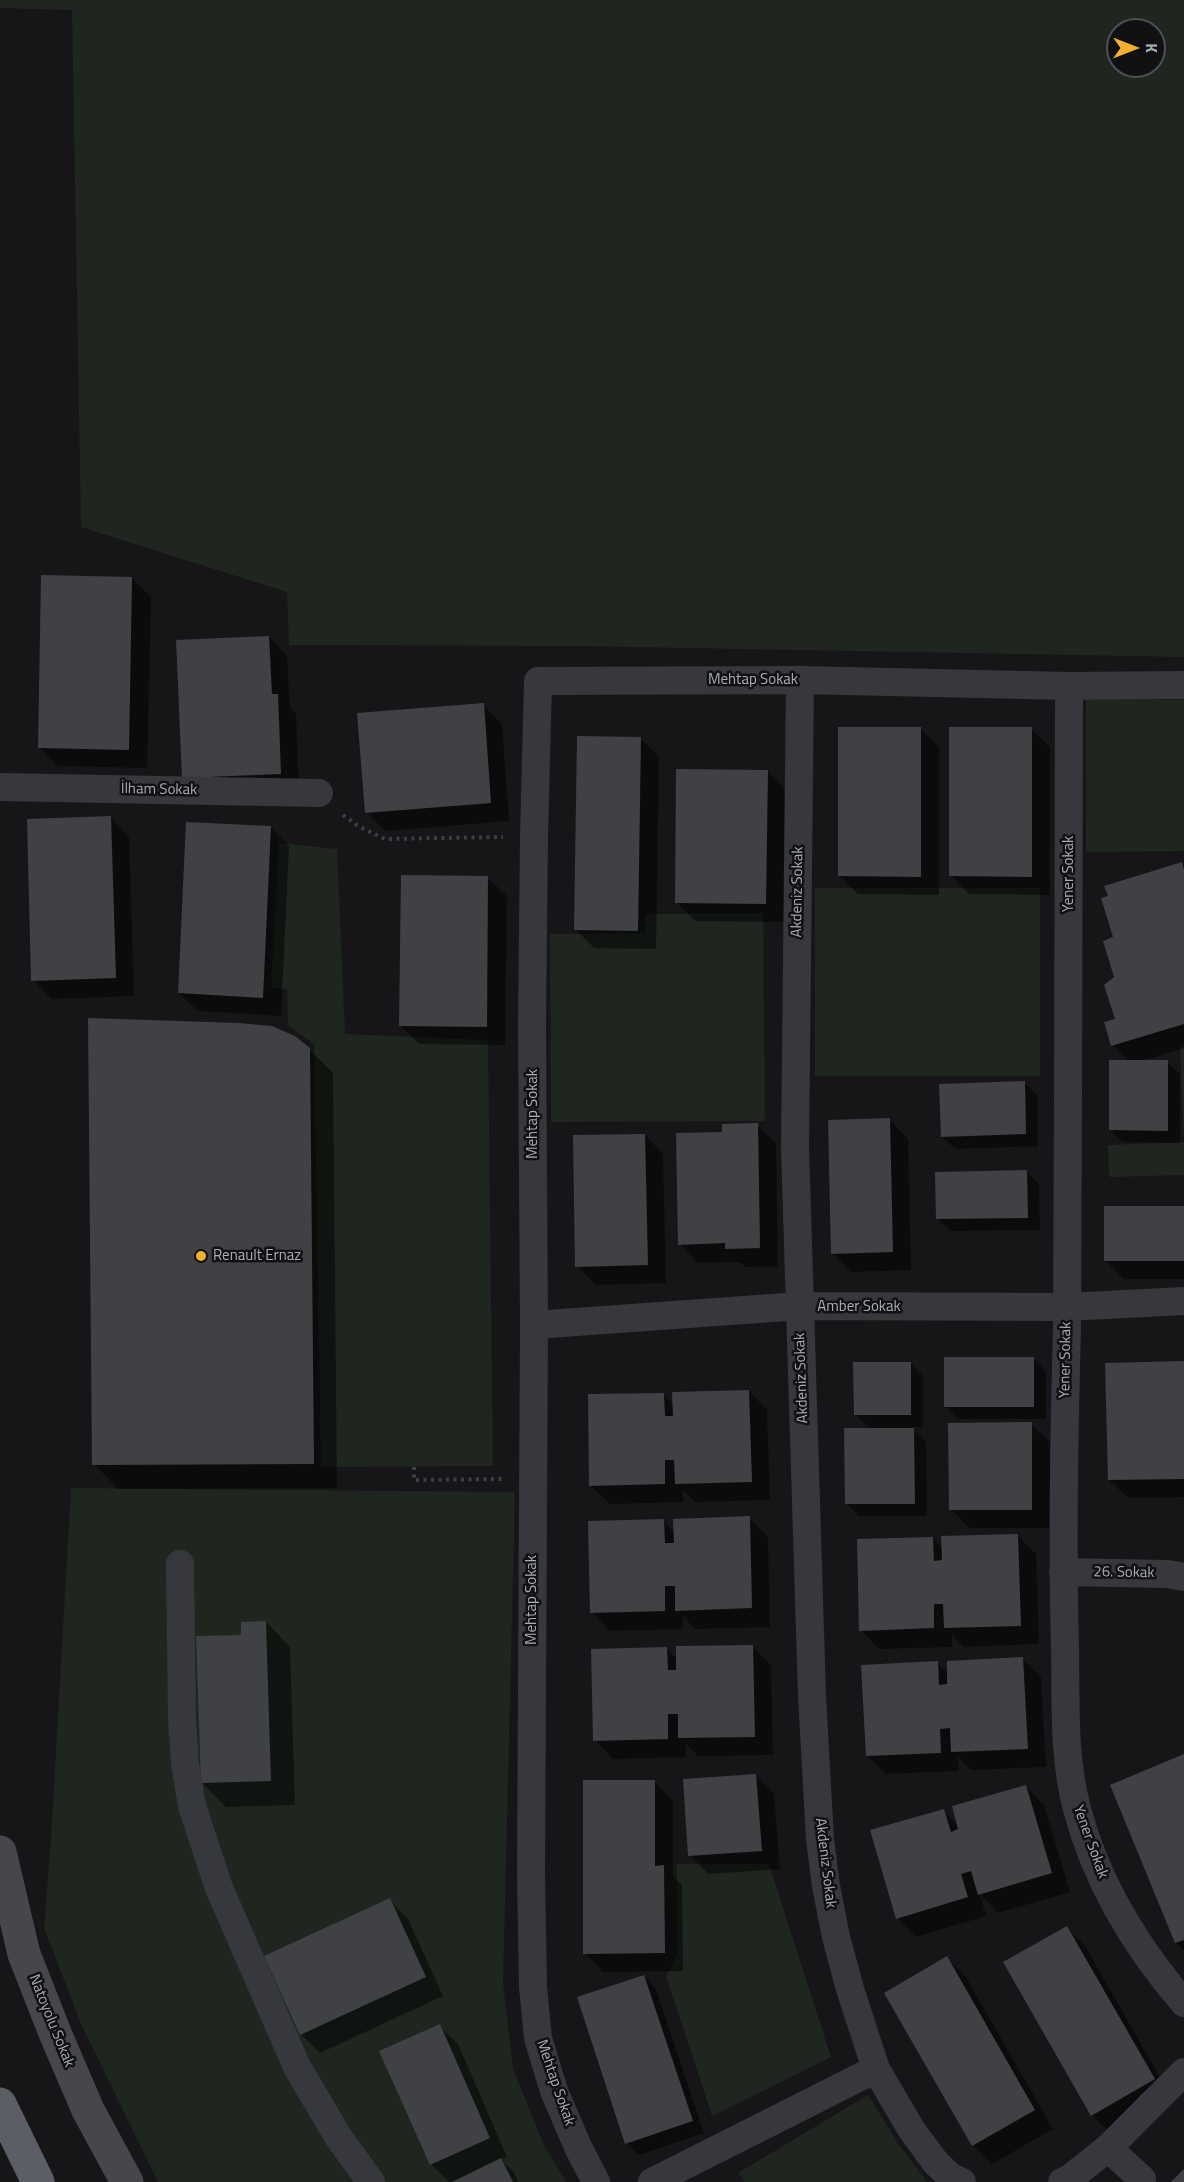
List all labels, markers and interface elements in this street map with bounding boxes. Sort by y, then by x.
north arrow [1106,18,1166,78]
text: K [1140,43,1164,53]
street label: Mehtap Sokak [708,671,798,689]
street label: İlham Sokak [121,780,197,800]
street label: Yener Sokak [1060,836,1078,912]
street label: Akdeniz Sokak [788,846,808,938]
street label: Mehtap Sokak [524,1069,542,1159]
place label: Renault Ernaz [213,1247,301,1265]
marker: Renault Ernaz [194,1249,208,1263]
street label: Amber Sokak [817,1298,901,1316]
street label: Yener Sokak [1056,1322,1076,1398]
street label: Akdeniz Sokak [791,1332,813,1424]
street label: Mehtap Sokak [523,1555,541,1645]
street label: 26. Sokak [1093,1563,1155,1583]
street label: Yener Sokak [1068,1803,1112,1881]
street label: Akdeniz Sokak [811,1817,839,1909]
street label: Natoyolu Sokak [24,1972,78,2070]
street label: Mehtap Sokak [532,2038,578,2128]

